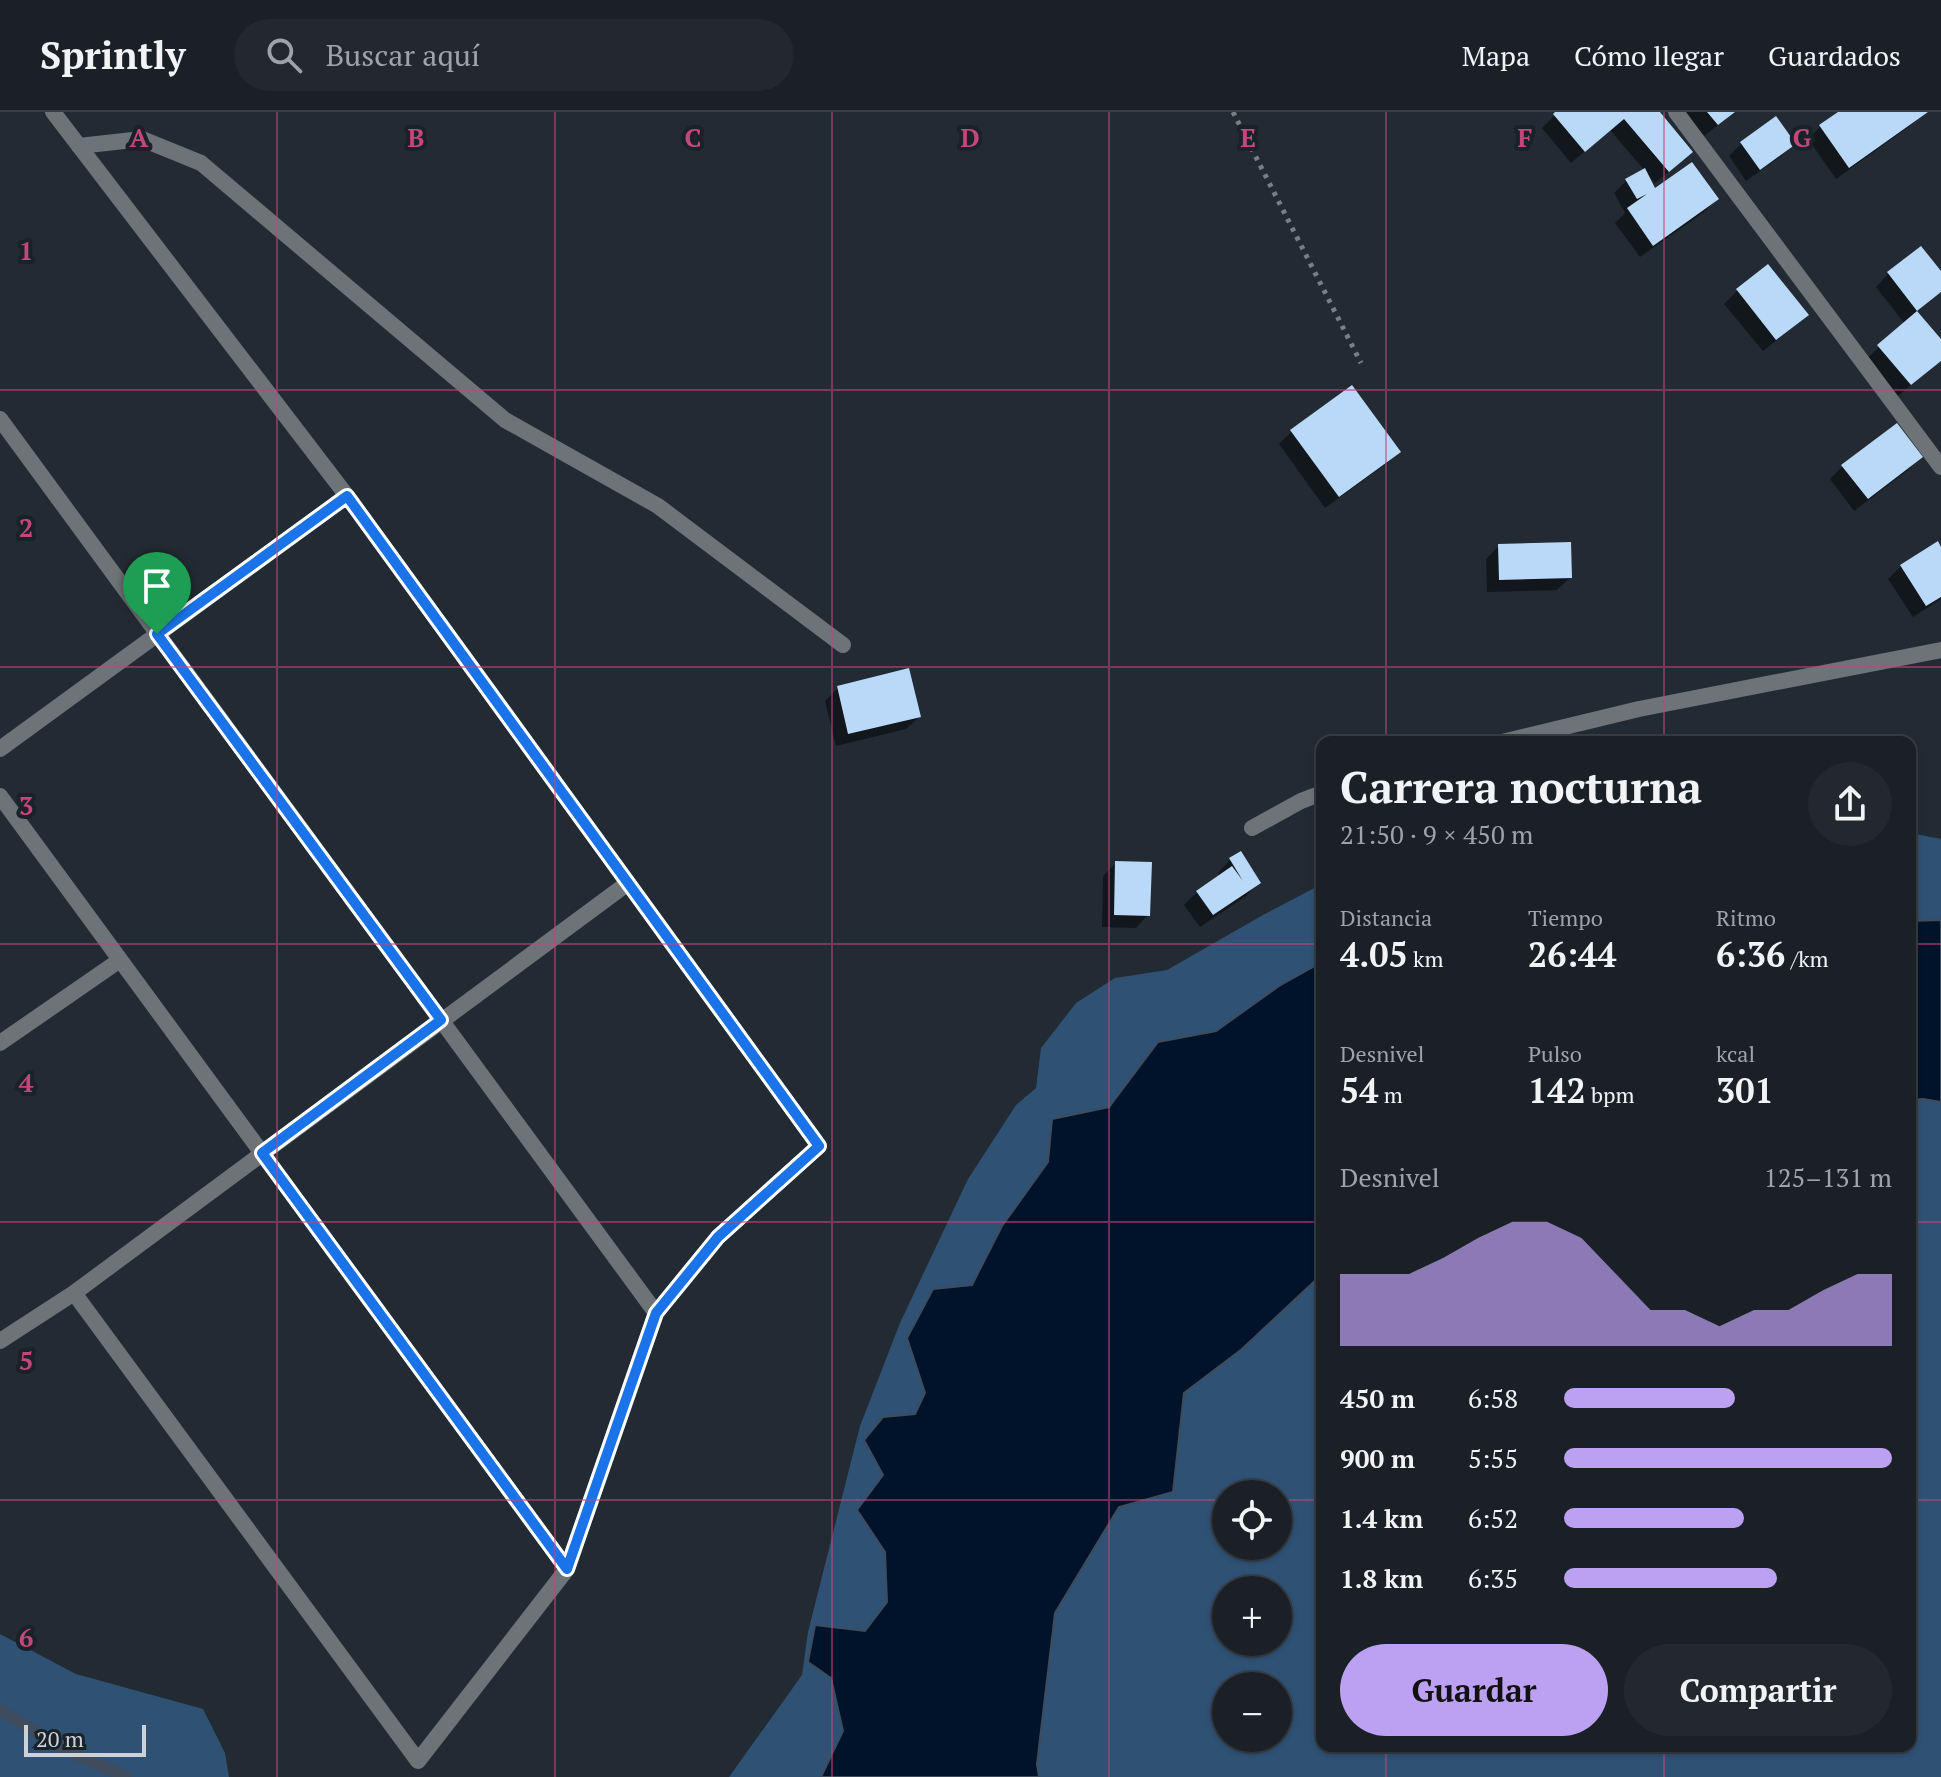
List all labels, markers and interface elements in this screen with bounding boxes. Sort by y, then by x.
search box [234,19,794,91]
text: Sprintly [40,30,186,80]
icon: search [262,33,306,77]
text: Buscar aquí [326,35,480,75]
text: Mapa [1462,37,1530,74]
text: Cómo llegar [1574,37,1724,74]
text: Guardados [1768,37,1901,74]
text: A [130,120,149,154]
text: B [408,120,424,154]
text: C [685,120,701,154]
text: D [960,120,980,154]
text: E [1240,120,1256,154]
text: F [1518,120,1533,154]
text: G [1793,120,1812,154]
text: 1 [19,233,33,267]
text: 2 [19,510,33,544]
pin [123,552,191,634]
icon: arrive [135,564,179,608]
text: Carrera nocturna [1340,757,1702,816]
button: share [1808,762,1892,846]
text: 3 [19,788,33,822]
text: 21:50 · 9 × 450 m [1340,817,1534,851]
text: Distancia [1340,903,1432,932]
text: Tiempo [1528,903,1603,932]
text: Ritmo [1716,903,1776,932]
text: 4.05 [1340,932,1408,977]
text: 26:44 [1528,932,1617,977]
text: 6:36 [1716,932,1785,977]
text: km [1408,944,1443,973]
text: /km [1785,944,1829,973]
text: Desnivel [1340,1039,1424,1068]
text: Pulso [1528,1039,1582,1068]
text: kcal [1716,1039,1755,1068]
text: 4 [19,1065,34,1099]
text: 54 [1340,1068,1378,1113]
text: 142 [1528,1068,1586,1113]
text: 301 [1716,1068,1774,1113]
text: m [1378,1080,1403,1109]
text: bpm [1586,1080,1634,1109]
text: Desnivel [1340,1160,1440,1194]
text: 125–131 m [1764,1160,1892,1194]
text: 5 [19,1343,33,1377]
text: 450 m [1340,1381,1415,1415]
text: 6:58 [1468,1381,1518,1415]
text: 900 m [1340,1441,1415,1475]
text: 5:55 [1468,1441,1518,1475]
map controls [1212,1480,1292,1752]
button: locate [1212,1480,1292,1560]
text: 1.4 km [1340,1501,1423,1535]
text: 6:52 [1468,1501,1518,1535]
text: 1.8 km [1340,1561,1423,1595]
text: 6:35 [1468,1561,1518,1595]
button: + [1212,1576,1292,1656]
text: 6 [19,1620,33,1654]
button: Guardar [1340,1644,1608,1736]
button: Compartir [1624,1644,1892,1736]
button: − [1212,1672,1292,1752]
scale bar [24,1721,146,1757]
text: 20 m [36,1724,84,1753]

